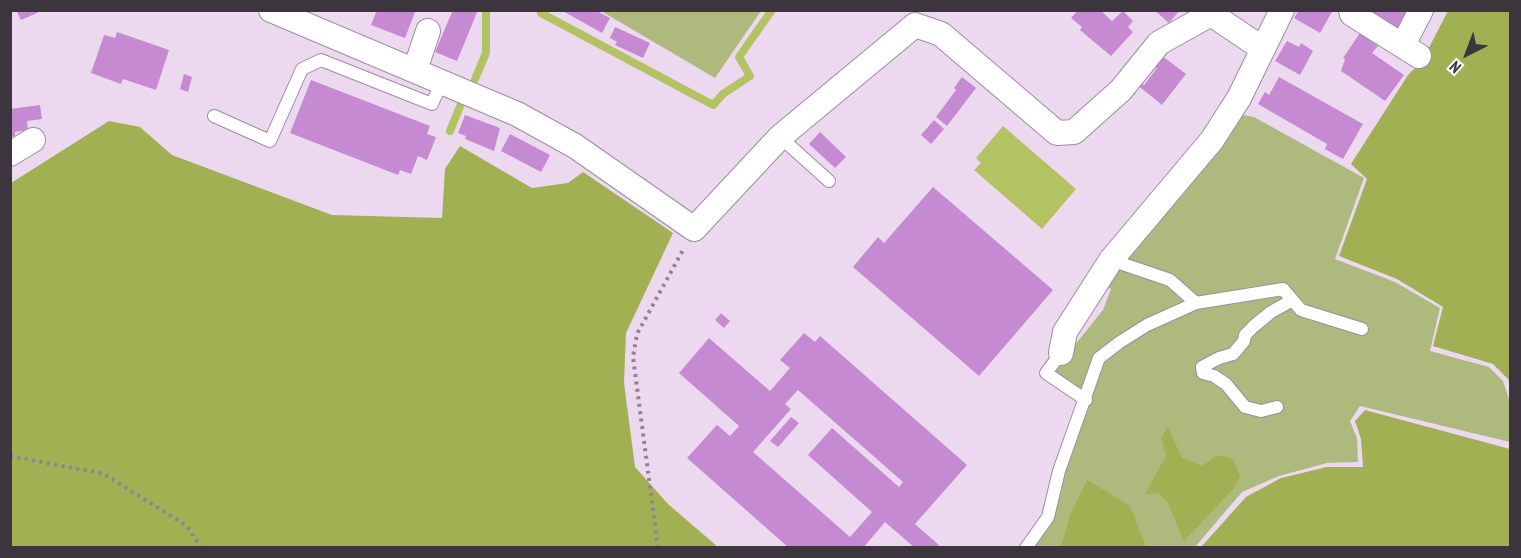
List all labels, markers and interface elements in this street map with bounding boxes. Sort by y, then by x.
north arrow [1437,24,1497,84]
text: N [1445,57,1465,78]

